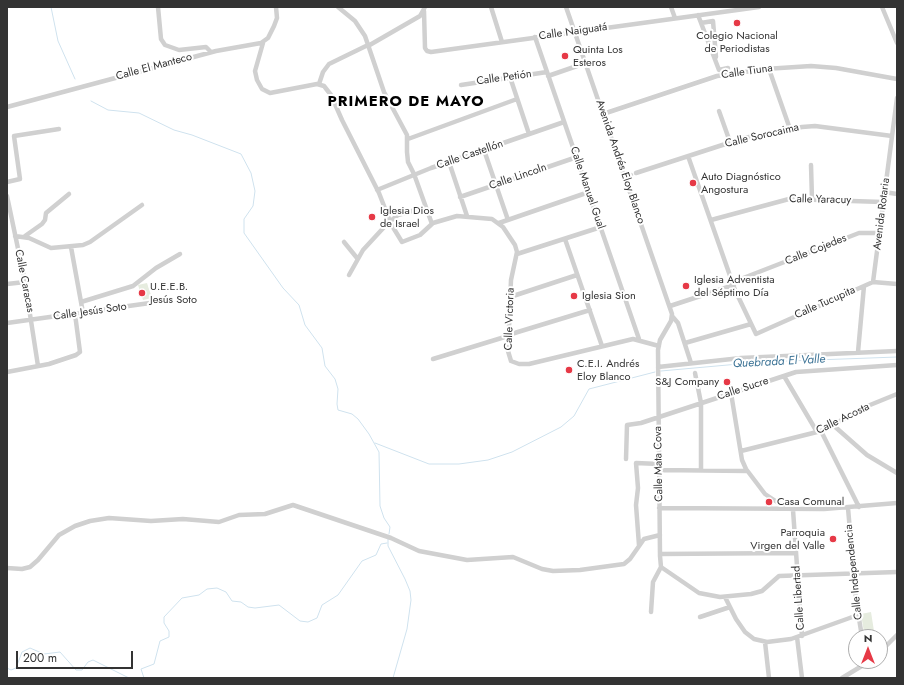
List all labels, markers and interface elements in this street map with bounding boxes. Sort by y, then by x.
marker: Colegio Nacional de Periodistas [732,18,742,28]
street label: Calle Naiguatá [538,21,608,43]
place label: Colegio Nacional de Periodistas [696,29,778,55]
place label: Quinta Los Esteros [573,43,623,69]
street label: Calle El Manteco [114,50,194,84]
marker: Quinta Los Esteros [560,51,570,61]
street label: Calle Tiuna [720,62,774,82]
street label: Calle Petión [476,68,532,88]
district label: PRIMERO DE MAYO [327,93,485,111]
street label: Avenida Andrés Eloy Blanco [593,98,647,226]
street label: Calle Sorocaima [724,121,800,151]
street label: Calle Castellón [435,137,505,173]
street label: Calle Manuel Gual [567,145,607,231]
street label: Calle Lincoln [487,161,549,193]
place label: Auto Diagnóstico Angostura [701,170,781,196]
street label: Avenida Rotaria [871,177,893,251]
marker: Auto Diagnóstico Angostura [688,178,698,188]
street label: Calle Yaracuy [789,193,851,207]
place label: Iglesia Dios de Israel [380,204,434,230]
marker: Iglesia Dios de Israel [367,212,377,222]
street label: Calle Cojedes [783,232,849,268]
street label: Calle Caracas [11,248,37,314]
place label: Iglesia Adventista del Séptimo Día [694,273,775,299]
place label: U.E.E.B. Jesús Soto [150,280,197,306]
marker: Iglesia Adventista del Séptimo Día [681,281,691,291]
street label: Calle Tucupita [793,284,857,322]
street label: Calle Victoria [502,287,518,351]
marker: U.E.E.B. Jesús Soto [137,288,147,298]
place label: Iglesia Sion [582,289,636,303]
marker: Iglesia Sion [569,291,579,301]
street label: Calle Jesús Soto [53,300,127,324]
water label: Quebrada El Valle [732,352,826,372]
place label: C.E.I. Andrés Eloy Blanco [577,357,639,383]
marker: C.E.I. Andrés Eloy Blanco [564,365,574,375]
place label: S&J Company [655,375,719,389]
street label: Calle Sucre [716,375,770,403]
marker: S&J Company [722,377,732,387]
street label: Calle Acosta [814,400,872,438]
street label: Calle Mata Cova [652,426,666,502]
place label: Casa Comunal [777,495,844,509]
marker: Casa Comunal [764,497,774,507]
street label: Calle Independencia [842,524,866,620]
place label: Parroquia Virgen del Valle [750,526,825,552]
marker: Parroquia Virgen del Valle [828,534,838,544]
street label: Calle Libertad [790,565,808,631]
north arrow [848,629,888,669]
text: N [864,630,872,646]
scale bar [18,643,135,669]
text: 200 m [23,649,57,667]

